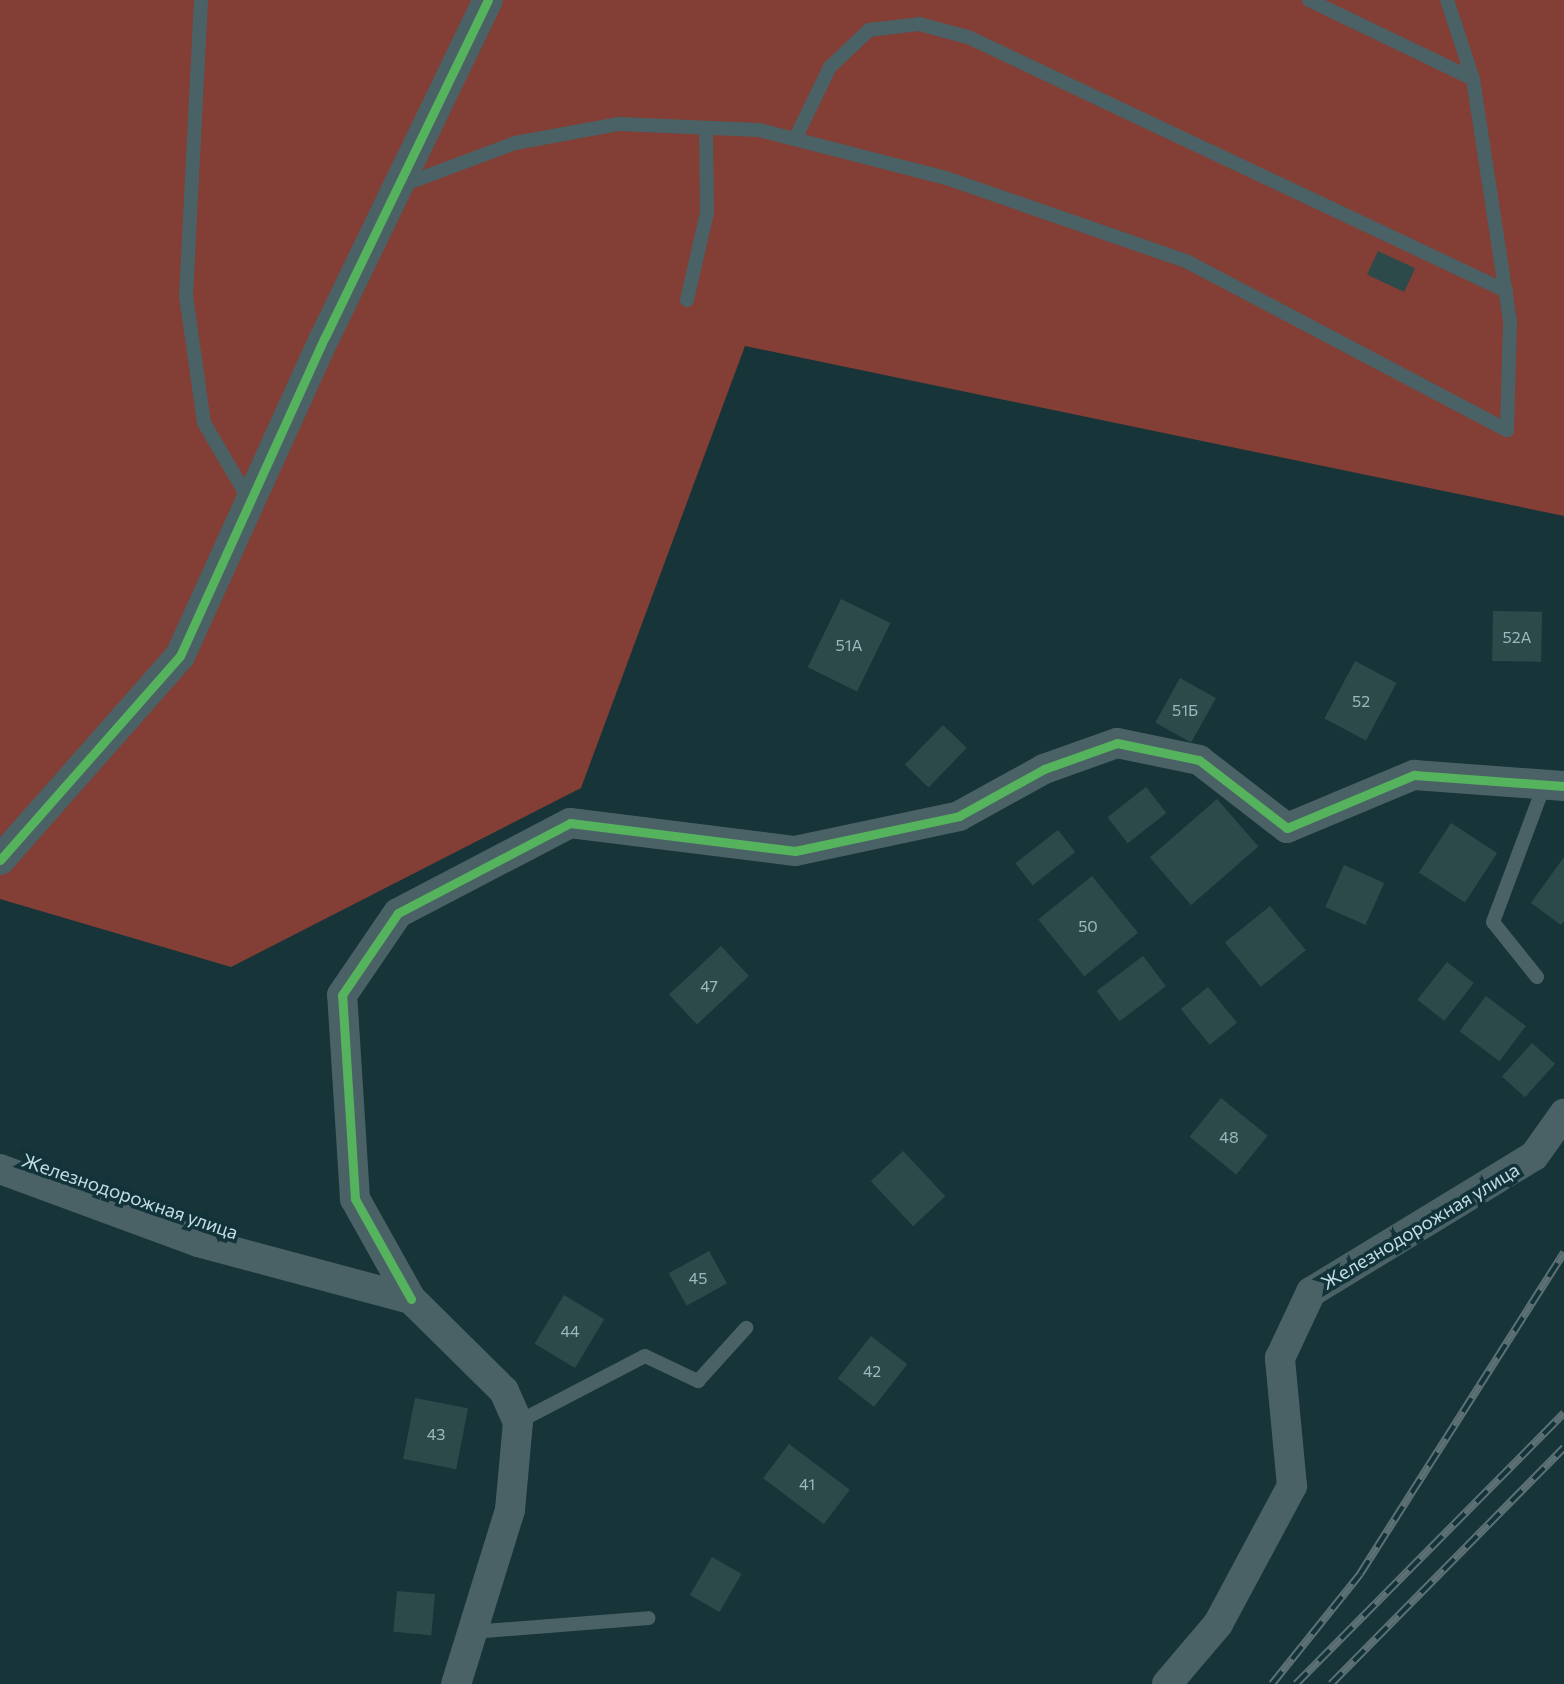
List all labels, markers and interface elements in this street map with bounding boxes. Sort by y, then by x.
house number: 52А [1502,627,1532,647]
house number: 51А [835,635,863,655]
house number: 52 [1352,691,1370,711]
house number: 51Б [1172,700,1198,720]
house number: 50 [1078,916,1098,936]
house number: 47 [700,976,718,996]
house number: 48 [1219,1127,1239,1147]
street label: Железнодорожная улица [19,1148,241,1244]
street label: Железнодорожная улица [1317,1158,1523,1294]
house number: 45 [689,1268,707,1288]
house number: 44 [560,1321,580,1341]
house number: 42 [863,1361,881,1381]
house number: 43 [427,1424,445,1444]
house number: 41 [799,1474,815,1494]

